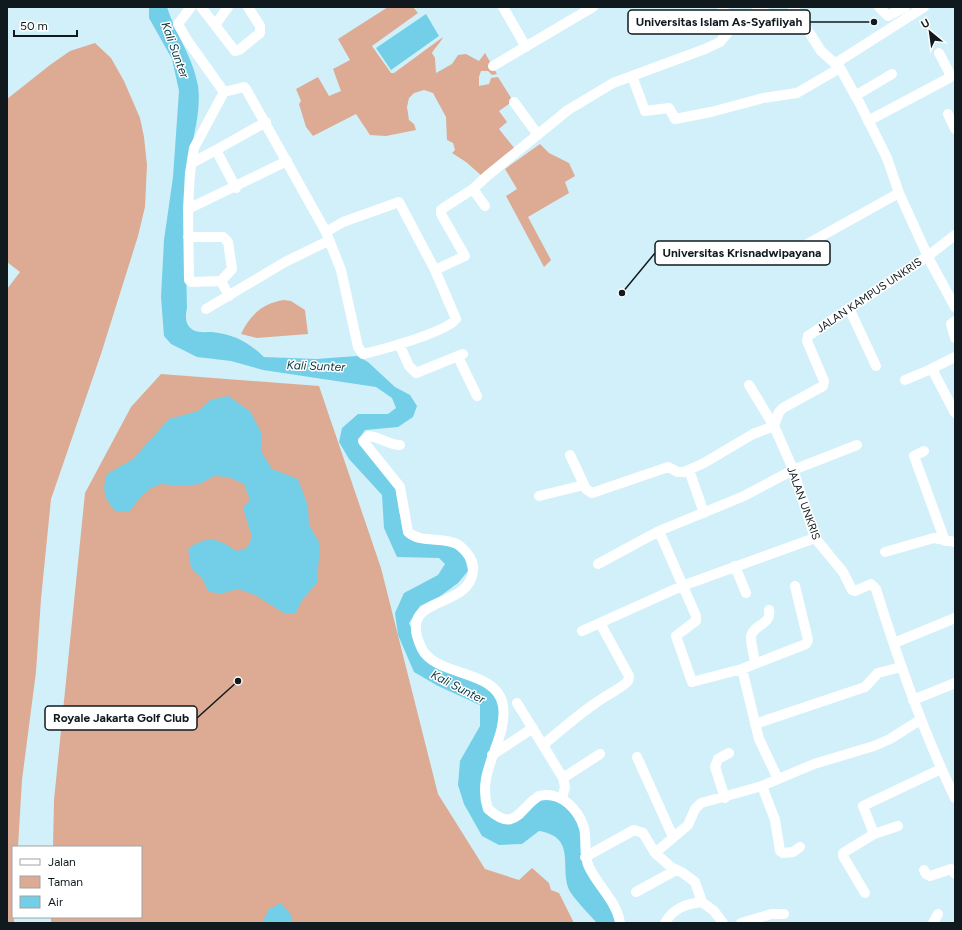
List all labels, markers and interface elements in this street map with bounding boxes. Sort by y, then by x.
callout: Universitas Islam As-Syafiiyah [628,10,810,34]
scale bar [14,12,77,38]
north arrow [910,12,950,52]
text: Universitas Islam As-Syafiiyah [636,15,802,29]
text: U [919,16,932,31]
text: 50 m [20,19,48,33]
water label: Kali Sunter [158,20,192,81]
callout: Universitas Krisnadwipayana [655,241,830,265]
text: Universitas Krisnadwipayana [663,246,821,260]
street label: JALAN KAMPUS UNKRIS [814,255,925,336]
water label: Kali Sunter [286,358,346,374]
street label: JALAN UNKRIS [784,465,823,542]
water label: Kali Sunter [429,667,488,707]
callout: Royale Jakarta Golf Club [45,706,197,730]
text: Royale Jakarta Golf Club [53,711,189,725]
legend [12,846,142,918]
text: Jalan [48,855,76,869]
text: Taman [48,875,83,889]
text: Air [48,895,63,909]

